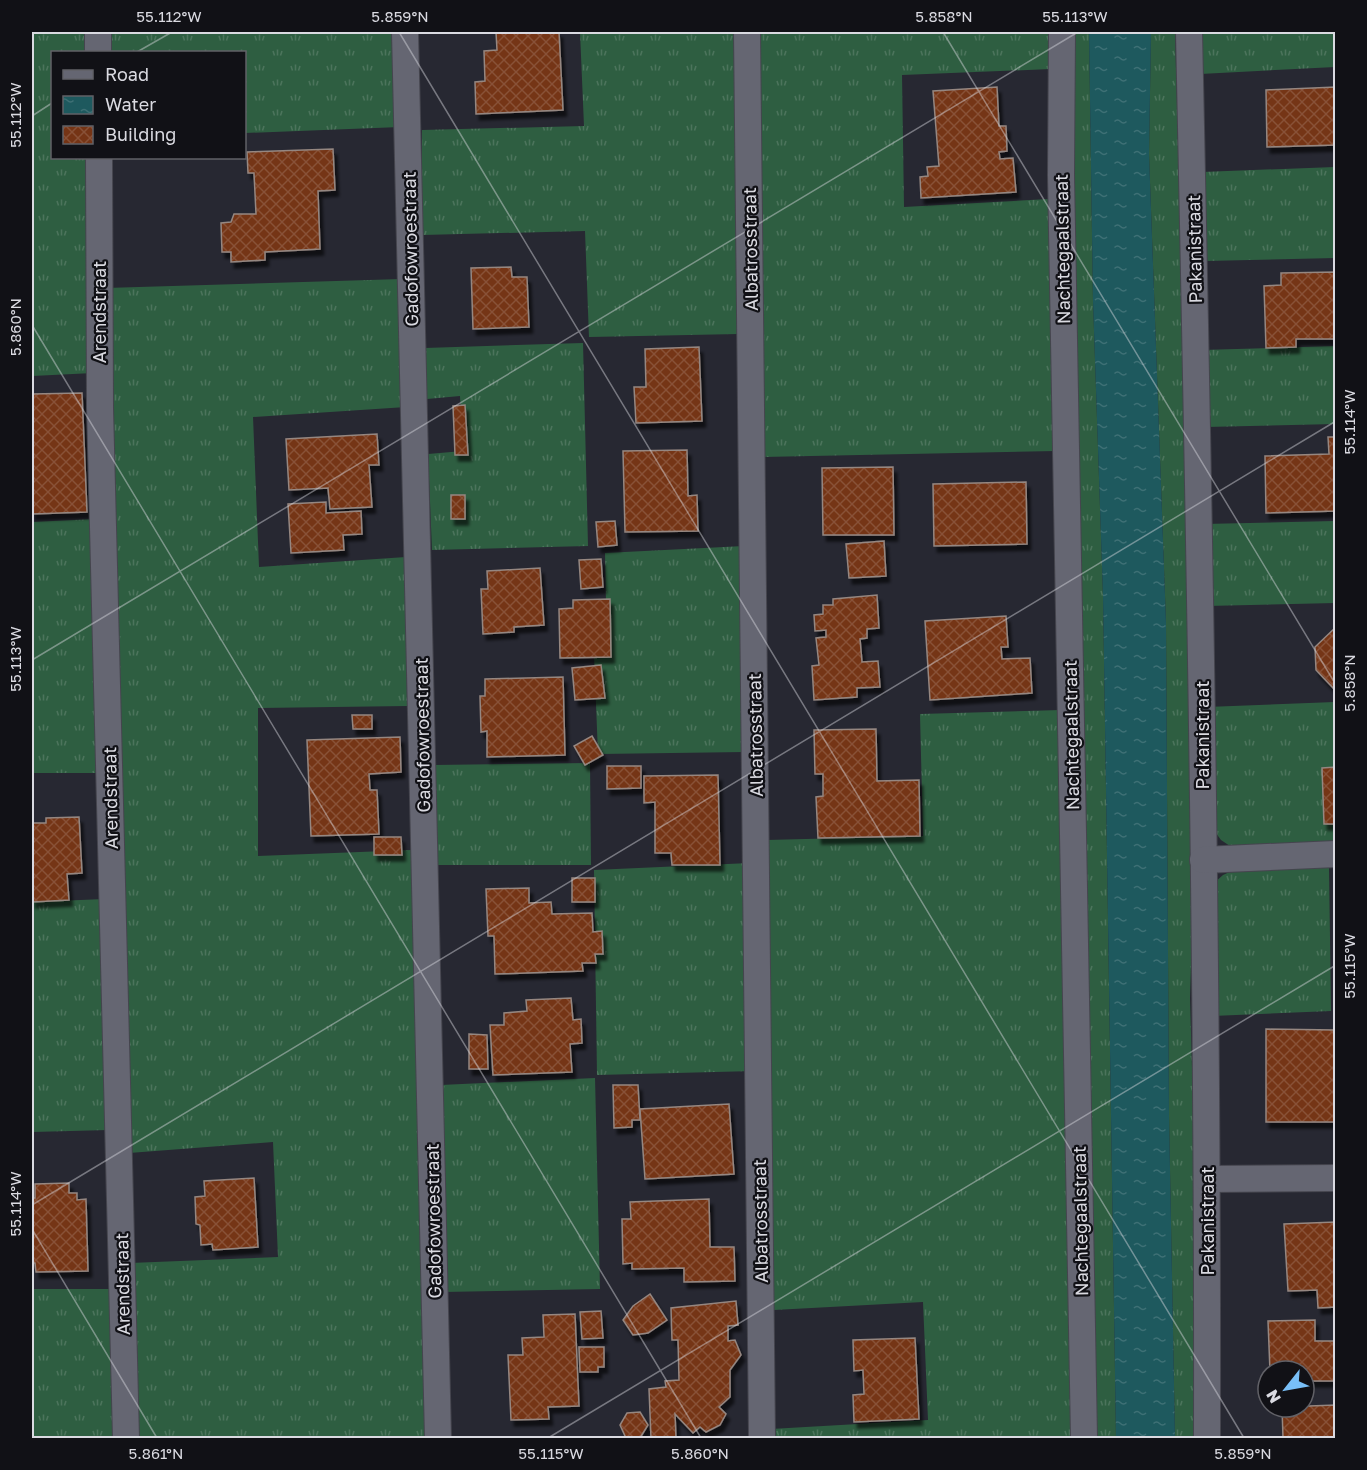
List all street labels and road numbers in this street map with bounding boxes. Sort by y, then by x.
street label: Gadofowroestraat [398,171,422,327]
street label: Nachtegaalstraat [1050,174,1074,324]
street label: Albatrosstraat [738,187,762,311]
street label: Pakanistraat [1182,194,1206,304]
street label: Arendstraat [88,261,110,363]
street label: Gadofowroestraat [410,657,434,813]
street label: Nachtegaalstraat [1059,660,1083,810]
street label: Albatrosstraat [743,673,767,797]
street label: Pakanistraat [1191,681,1213,789]
street label: Arendstraat [98,747,122,849]
street label: Gadofowroestraat [421,1143,445,1299]
street label: Nachtegaalstraat [1068,1146,1092,1296]
street label: Albatrosstraat [748,1159,772,1283]
street label: Pakanistraat [1196,1167,1218,1275]
street label: Arendstraat [110,1233,134,1335]

